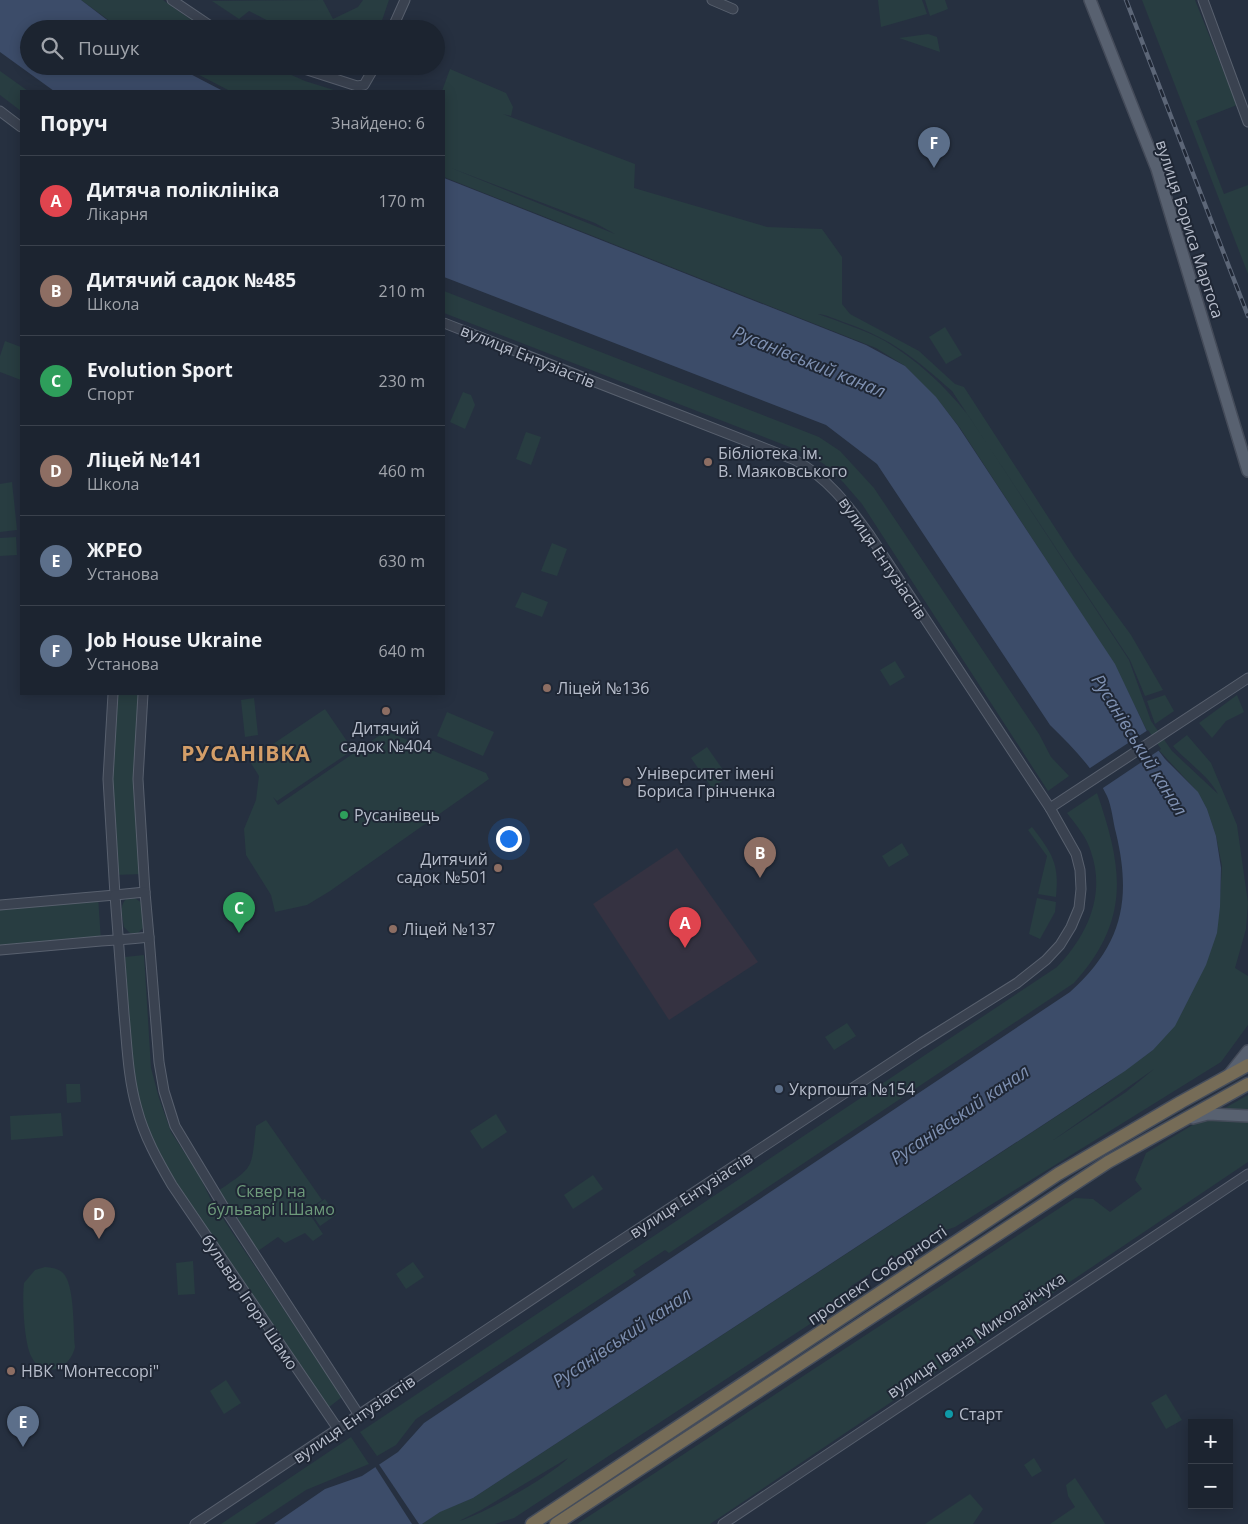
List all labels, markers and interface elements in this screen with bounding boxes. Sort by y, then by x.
search box [20,20,445,75]
icon: search [38,34,66,62]
text: Пошук [78,35,140,61]
text: Поруч [40,109,108,137]
text: Знайдено: 6 [331,112,425,134]
pin: F [918,127,950,168]
street label: вулиця Бориса Мартоса [1151,137,1229,321]
text: Дитяча поліклініка [87,177,280,203]
text: A [50,190,62,212]
text: 170 m [379,190,425,212]
text: Лікарня [87,203,148,225]
text: Дитячий садок №485 [87,267,296,293]
text: B [51,280,61,302]
text: 210 m [379,280,425,302]
text: Школа [87,293,139,315]
street label: вулиця Ентузіастів [457,319,599,393]
water label: Русанівський канал [729,319,890,403]
text: Evolution Sport [87,357,233,383]
text: C [51,370,61,392]
text: 230 m [379,370,425,392]
text: Спорт [87,383,134,405]
place label: Бібліотека ім. В. Маяковського [718,442,847,482]
text: Ліцей №141 [87,447,202,473]
marker: Бібліотека ім. В. Маяковського [702,456,714,468]
text: D [50,460,62,482]
text: 460 m [379,460,425,482]
text: Школа [87,473,139,495]
street label: вулиця Ентузіастів [834,492,932,624]
text: ЖРЕО [87,537,143,563]
text: E [52,550,60,572]
text: 630 m [379,550,425,572]
text: Установа [87,563,159,585]
text: Job House Ukraine [87,627,262,653]
text: F [52,640,60,662]
text: 640 m [379,640,425,662]
text: Установа [87,653,159,675]
water label: Русанівський канал [1087,669,1193,820]
place label: Ліцей №136 [557,677,649,699]
marker: Ліцей №136 [541,682,553,694]
marker: Дитячий садок №404 [380,705,392,717]
place label: Дитячий садок №404 [340,717,432,757]
district label: РУСАНІВКА [181,739,311,767]
place label: Університет імені Бориса Грінченка [637,762,775,802]
marker: Університет імені Бориса Грінченка [621,776,633,788]
place label: Русанівець [354,804,440,826]
marker: Русанівець [338,809,350,821]
your location [496,826,522,852]
pin: B [744,837,776,878]
place label: Дитячий садок №501 [396,848,488,888]
marker: Дитячий садок №501 [492,862,504,874]
pin: C [223,892,255,933]
pin: A [669,907,701,948]
place label: Ліцей №137 [403,918,495,940]
marker: Ліцей №137 [387,923,399,935]
water label: Русанівський канал [885,1059,1034,1170]
place label: Укрпошта №154 [789,1078,915,1100]
marker: Укрпошта №154 [773,1083,785,1095]
street label: вулиця Ентузіастів [625,1147,757,1243]
park label: Сквер на бульварі І.Шамо [207,1180,335,1220]
pin: D [83,1198,115,1239]
street label: проспект Соборності [803,1220,951,1330]
street label: бульвар Ігоря Шамо [197,1230,303,1374]
street label: вулиця Івана Миколайчука [882,1267,1070,1403]
water label: Русанівський канал [547,1282,696,1393]
place label: НВК "Монтессорі" [21,1360,159,1382]
marker: НВК "Монтессорі" [5,1365,17,1377]
street label: вулиця Ентузіастів [288,1370,420,1468]
place label: Старт [959,1403,1003,1425]
pin: E [7,1406,39,1447]
marker: Старт [943,1408,955,1420]
map controls [1188,1419,1233,1509]
button: + [1188,1419,1233,1464]
button: − [1188,1464,1233,1509]

